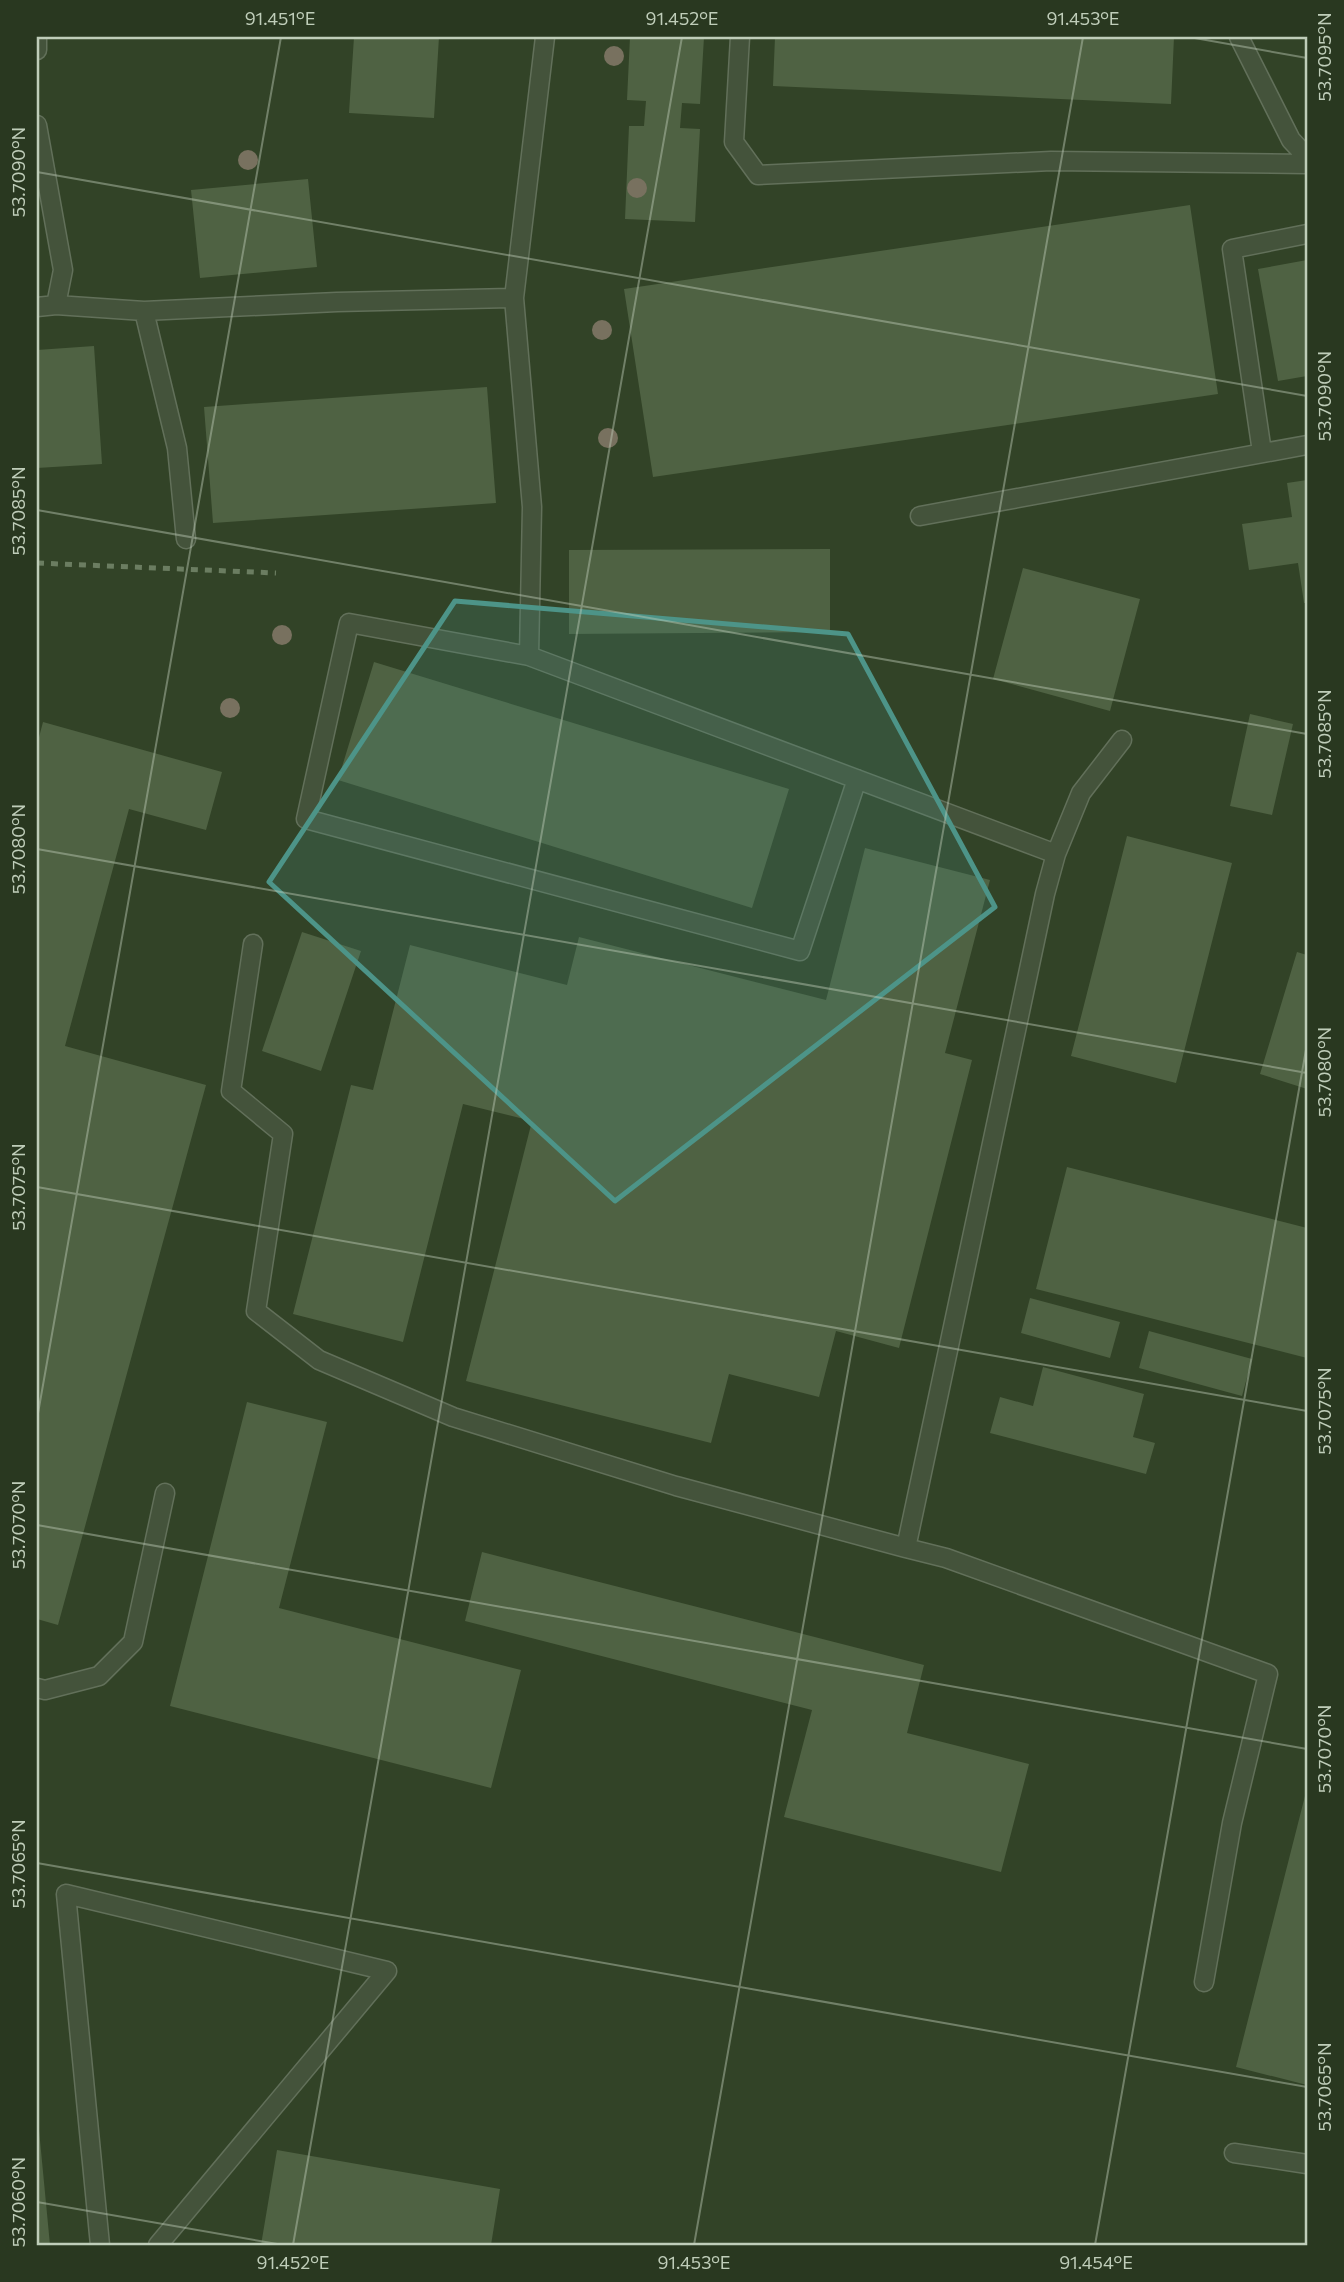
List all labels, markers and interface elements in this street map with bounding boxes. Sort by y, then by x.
text: 91.451°E [245,7,315,29]
text: 91.452°E [645,7,719,29]
text: 91.453°E [1046,7,1120,29]
text: 53.7095°N [1313,13,1335,101]
text: 53.7090°N [7,127,29,217]
text: 53.7090°N [1313,351,1335,441]
text: 53.7085°N [7,467,29,555]
text: 53.7085°N [1313,690,1335,778]
text: 53.7080°N [7,804,29,894]
text: 53.7080°N [1313,1027,1335,1117]
text: 53.7075°N [7,1143,29,1231]
text: 53.7075°N [1313,1367,1335,1455]
text: 53.7070°N [7,1481,29,1569]
text: 53.7070°N [1313,1705,1335,1793]
text: 53.7065°N [7,1820,29,1908]
text: 53.7065°N [1313,2043,1335,2131]
text: 53.7060°N [7,2157,29,2247]
text: 91.452°E [256,2251,330,2273]
text: 91.453°E [657,2251,731,2273]
text: 91.454°E [1059,2251,1133,2273]

